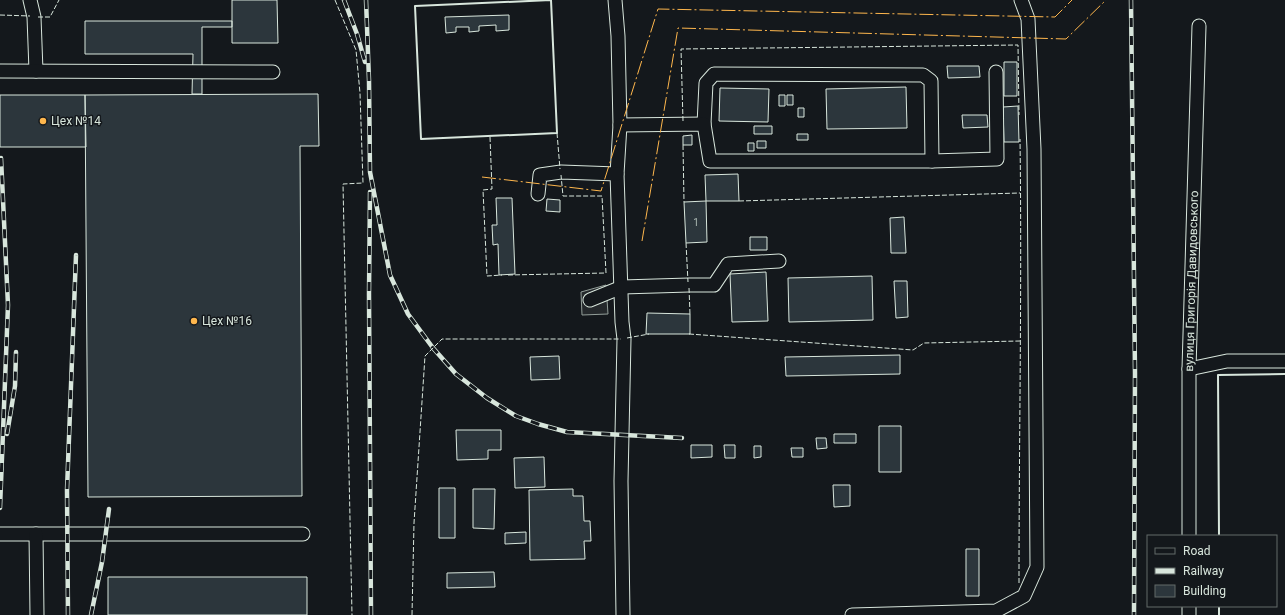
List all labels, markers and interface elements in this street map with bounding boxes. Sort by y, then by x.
place label: Цех №14 [51,114,101,128]
marker: Цех №14 [38,116,48,126]
street label: вулиця Григорія Давидовського [1182,190,1201,372]
house number: 1 [693,217,699,228]
place label: Цех №16 [202,314,252,328]
marker: Цех №16 [189,316,199,326]
legend [1147,535,1277,607]
text: Road [1183,544,1211,558]
text: Railway [1183,564,1224,578]
text: Building [1183,584,1226,598]

